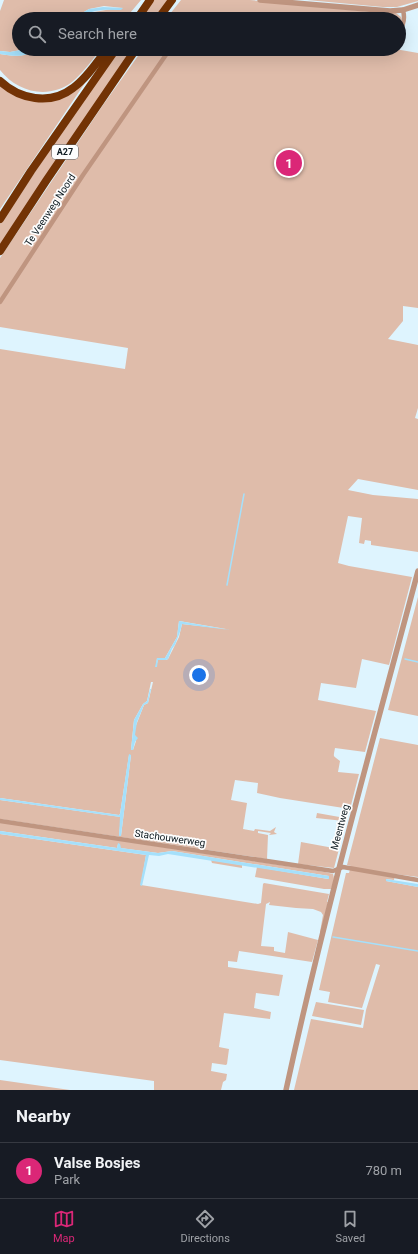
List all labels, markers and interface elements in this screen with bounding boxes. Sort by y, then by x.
search box [12,12,406,56]
icon: search [26,23,48,45]
text: Search here [58,25,137,43]
road number: A27 [52,145,78,159]
pin: 1 [276,148,302,178]
street label: Te Veenweg Noord [23,172,77,248]
your location [189,665,209,685]
street label: Meentweg [329,803,351,851]
street label: Stachouwerweg [134,828,206,848]
text: Nearby [16,1106,71,1126]
text: Valse Bosjes [54,1154,140,1172]
text: 1 [25,1163,33,1178]
text: 780 m [365,1163,402,1178]
text: Park [54,1172,80,1187]
tab: Map [53,1208,75,1245]
tab: Directions [180,1208,230,1245]
tab: Saved [335,1208,365,1245]

